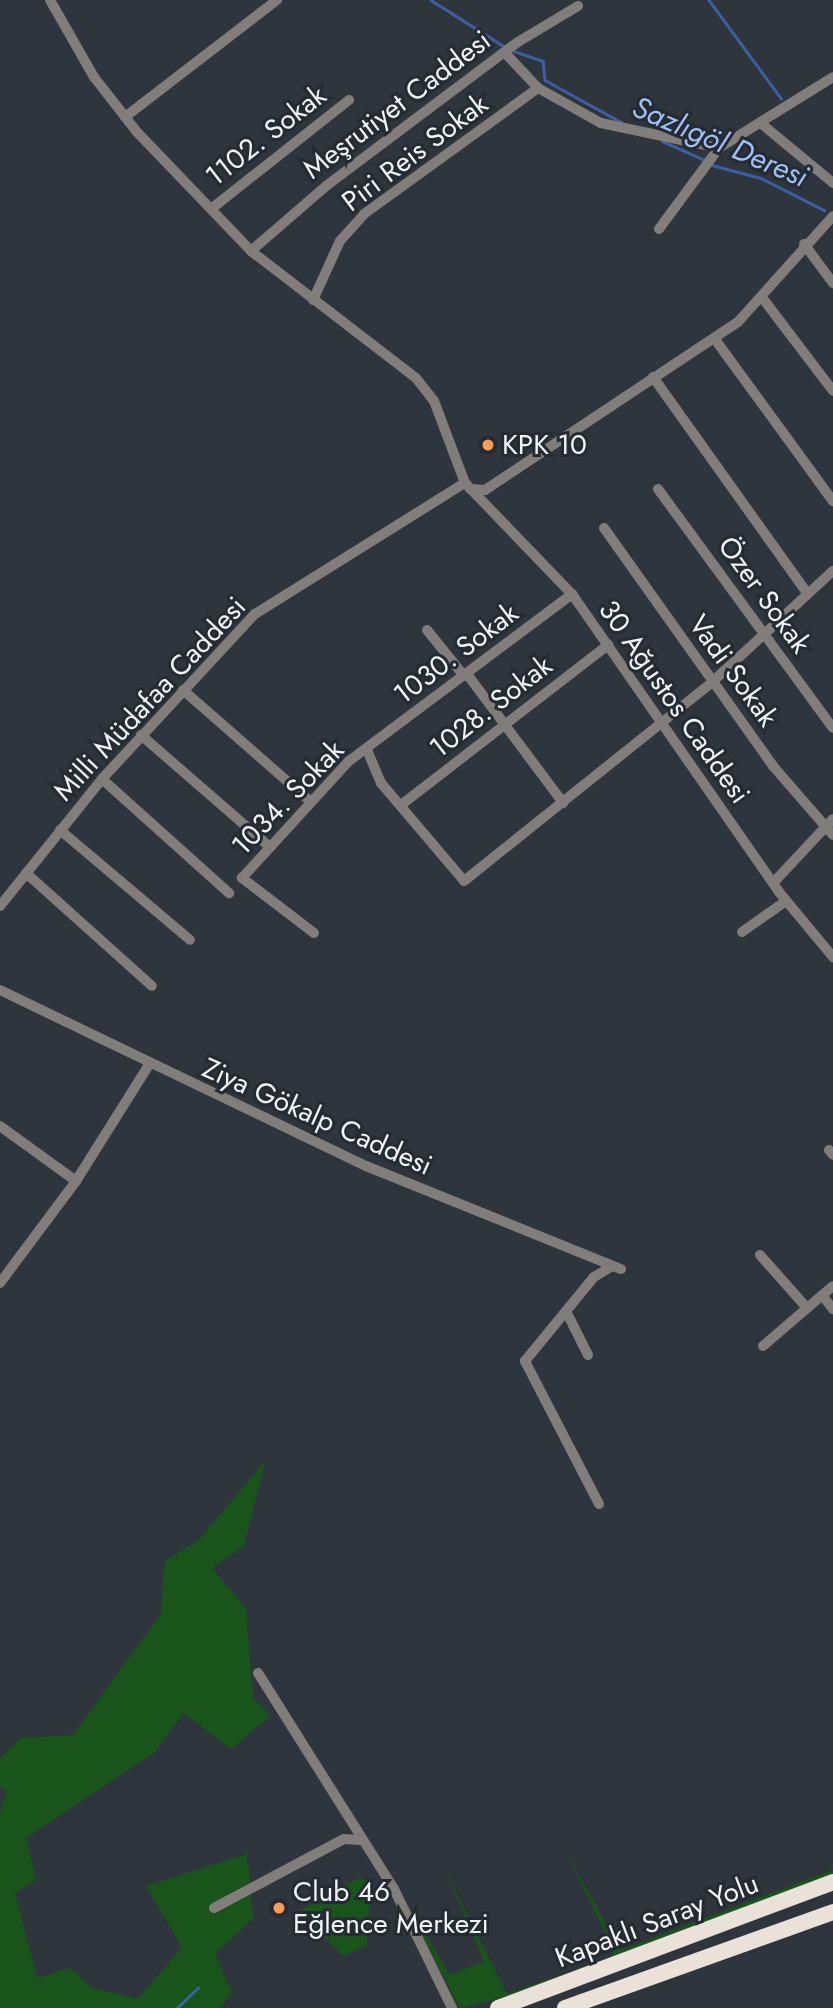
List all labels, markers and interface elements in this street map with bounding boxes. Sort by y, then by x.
street label: Meşrutiyet Caddesi [297,24,497,186]
street label: 1102. Sokak [199,79,333,193]
street label: Piri Reis Sokak [336,87,494,219]
water label: Sazlıgöl Deresi [627,89,813,195]
place label: KPK 10 [502,428,587,462]
marker: KPK 10 [480,437,496,453]
street label: Özer Sokak [711,530,817,660]
street label: Milli Müdafaa Caddesi [47,590,253,808]
street label: 30 Ağustos Caddesi [591,594,757,810]
street label: 1030. Sokak [387,596,525,712]
street label: Vadi Sokak [681,609,785,733]
street label: 1028. Sokak [423,649,559,765]
street label: 1034. Sokak [225,734,351,862]
street label: Ziya Gökalp Caddesi [197,1051,437,1183]
street label: Kapaklı Saray Yolu [551,1867,763,1975]
place label: Club 46 Eğlence Merkezi [293,1875,489,1941]
marker: Club 46 Eğlence Merkezi [271,1900,287,1916]

